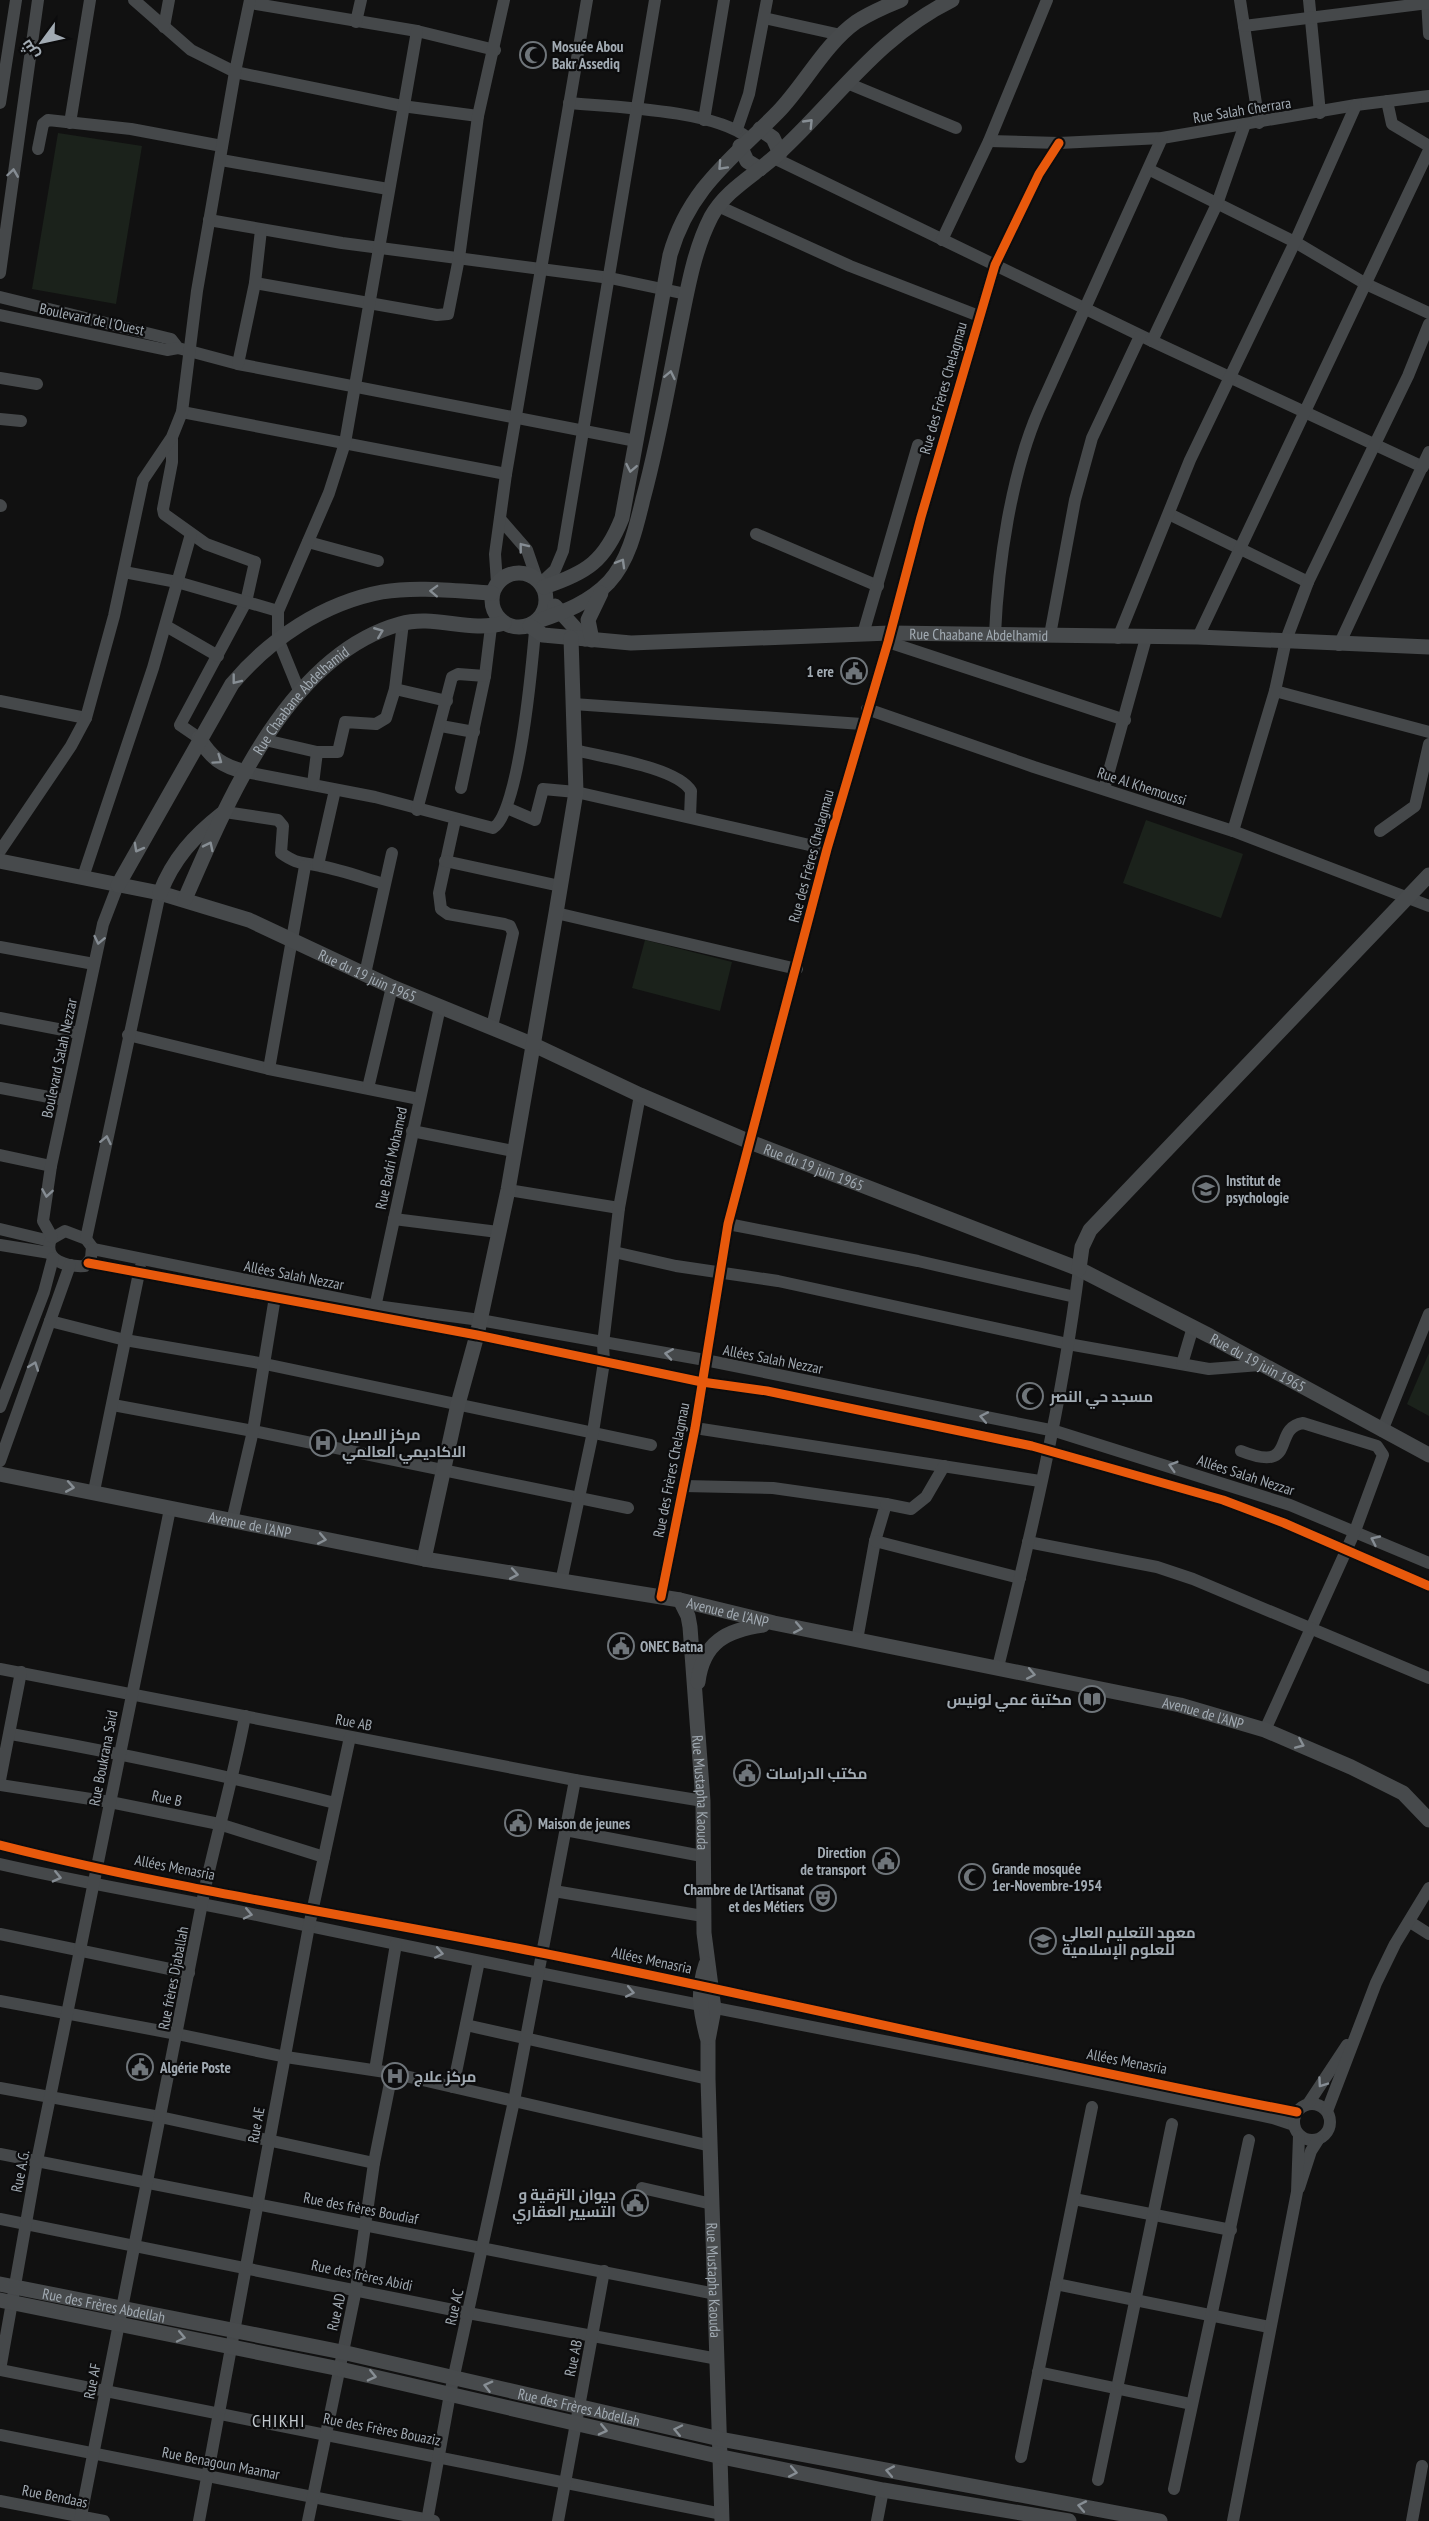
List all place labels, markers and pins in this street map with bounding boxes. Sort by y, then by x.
place label: Mosuée Abou Bakr Assediq [552,37,624,73]
mosque icon: Mosuée Abou Bakr Assediq [518,40,548,70]
public building icon: 1 ere [839,656,869,686]
place label: 1 ere [807,662,834,681]
place label: Institut de psychologie [1226,1171,1289,1207]
school or university icon: Institut de psychologie [1191,1174,1221,1204]
mosque icon: مسجد حي النصر [1015,1381,1045,1411]
place label: مسجد حي النصر [1049,1387,1153,1409]
place label: مركز الاصيل الاكاديمي العالمي [342,1425,466,1464]
hospital icon: مركز الاصيل الاكاديمي العالمي [308,1428,338,1458]
public building icon: ONEC Batna [606,1631,636,1661]
place label: ONEC Batna [640,1637,703,1656]
library icon: مكتبة عمي لونيس [1077,1684,1107,1714]
place label: مكتبة عمي لونيس [947,1690,1072,1712]
public building icon: مكتب الدراسات [732,1758,762,1788]
place label: مكتب الدراسات [766,1764,867,1783]
public building icon: Maison de jeunes [503,1808,533,1838]
place label: Maison de jeunes [538,1814,630,1833]
place label: Direction de transport [800,1843,867,1879]
public building icon: Direction de transport [871,1846,901,1876]
place label: Grande mosquée 1er-Novembre-1954 [992,1859,1102,1895]
mosque icon: Grande mosquée 1er-Novembre-1954 [957,1862,987,1892]
place label: Chambre de l'Artisanat et des Métiers [684,1880,805,1916]
theatre icon: Chambre de l'Artisanat et des Métiers [808,1883,838,1913]
place label: معهد التعليم العالي للعلوم الإسلامية [1062,1923,1196,1960]
school or university icon: معهد التعليم العالي للعلوم الإسلامية [1028,1926,1058,1956]
public building icon: Algérie Poste [125,2052,155,2082]
place label: Algérie Poste [159,2058,231,2077]
hospital icon: مركز علاج [380,2061,410,2091]
place label: مركز علاج [414,2067,476,2087]
place label: ديوان الترقية و التسيير العقاري [512,2185,616,2224]
public building icon: ديوان الترقية و التسيير العقاري [620,2188,650,2218]

